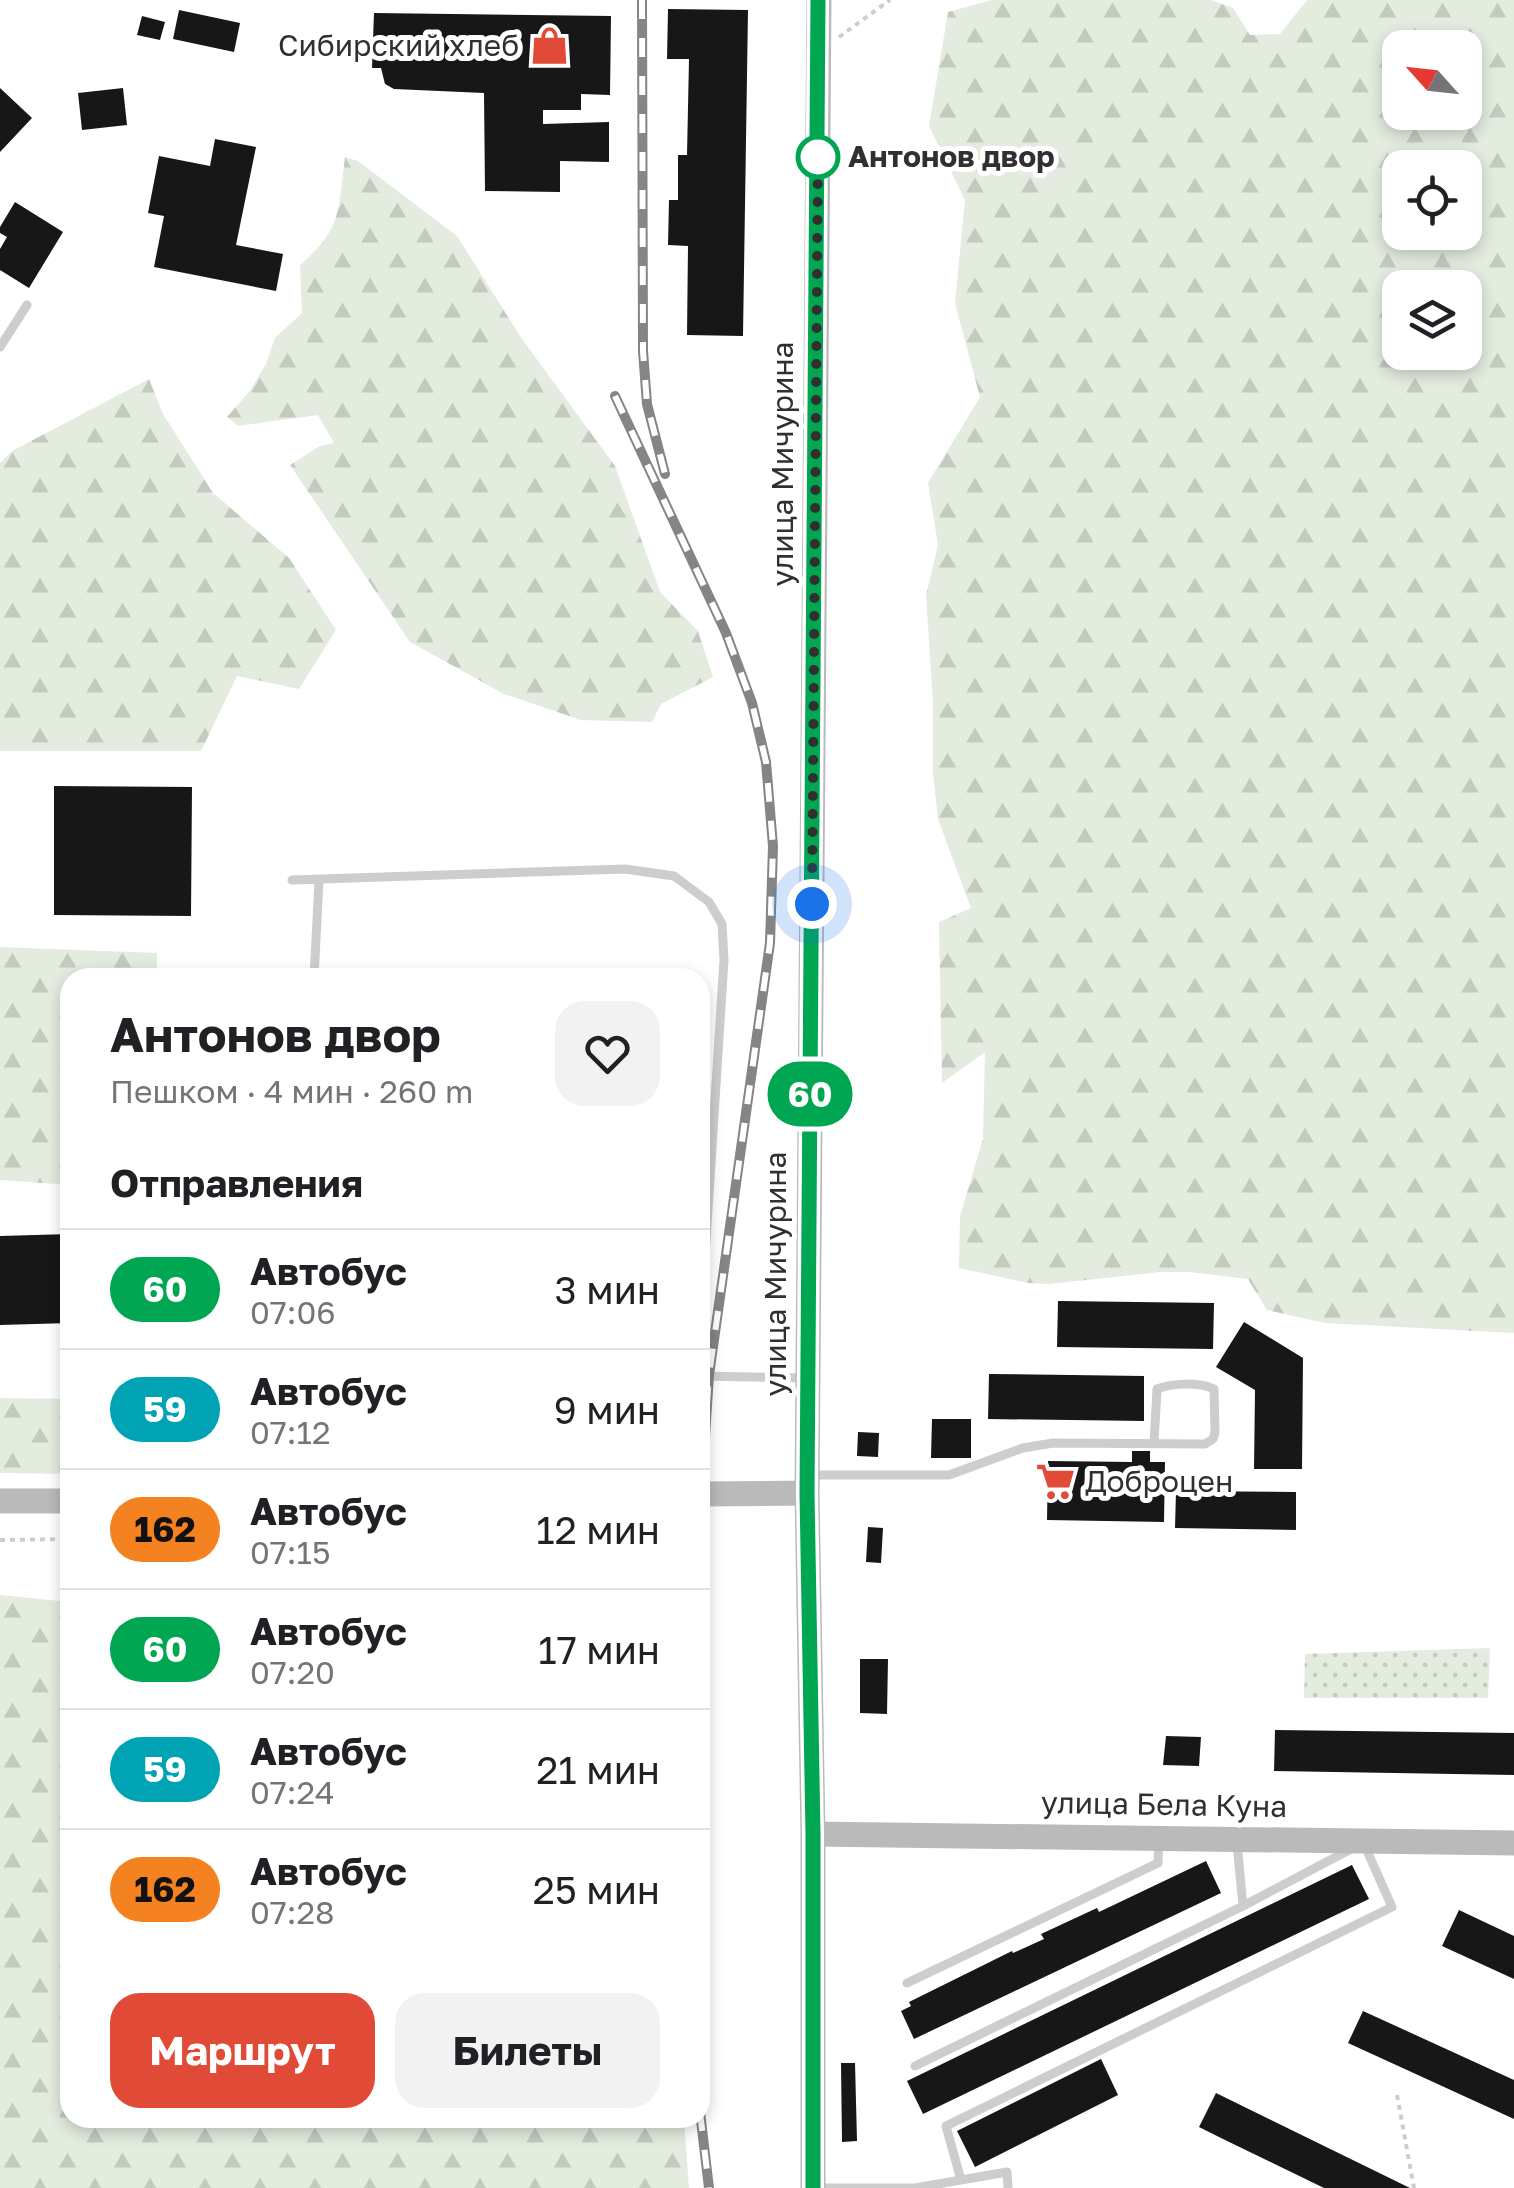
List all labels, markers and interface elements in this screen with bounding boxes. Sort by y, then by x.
shop icon: Сибирский хлеб [528,25,570,67]
place label: Сибирский хлеб [278,27,519,63]
north arrow [1382,30,1482,130]
map controls [1382,30,1482,370]
marker: Антонов двор [797,136,839,178]
place label: Антонов двор [848,138,1055,174]
button: locate [1382,150,1482,250]
button: layers [1382,270,1482,370]
street label: улица Мичурина [764,342,800,586]
your location [787,879,837,929]
button: heart [555,1001,660,1106]
text: Антонов двор [110,1005,441,1063]
line badge: 60 [765,1062,855,1126]
text: Пешком · 4 мин · 260 m [110,1072,473,1110]
text: 60 [788,1073,832,1115]
street label: улица Мичурина [757,1152,793,1396]
text: Отправления [110,1160,363,1205]
text: Автобус [250,1248,407,1293]
text: 3 мин [555,1267,660,1312]
text: 60 [143,1268,187,1310]
text: 07:06 [250,1293,336,1331]
text: Автобус [250,1368,407,1413]
text: 9 мин [554,1387,660,1432]
text: 59 [143,1388,187,1430]
text: 07:12 [250,1413,330,1451]
supermarket icon: Доброцен [1034,1461,1076,1503]
place label: Доброцен [1085,1463,1233,1499]
text: Автобус [250,1488,407,1533]
text: 12 мин [536,1507,660,1552]
text: 162 [134,1508,196,1550]
text: 07:15 [250,1533,330,1571]
text: Автобус [250,1608,407,1653]
text: 17 мин [538,1627,660,1672]
text: 60 [143,1628,187,1670]
text: 07:20 [250,1653,335,1691]
text: Автобус [250,1728,407,1773]
text: 21 мин [536,1747,660,1792]
text: 59 [143,1748,187,1790]
text: 07:24 [250,1773,334,1811]
street label: улица Бела Куна [1041,1784,1287,1824]
text: Автобус [250,1848,407,1893]
text: 25 мин [533,1867,660,1912]
text: 162 [134,1868,196,1910]
text: 07:28 [250,1893,334,1931]
button: Маршрут [110,1993,375,2108]
button: Билеты [395,1993,660,2108]

